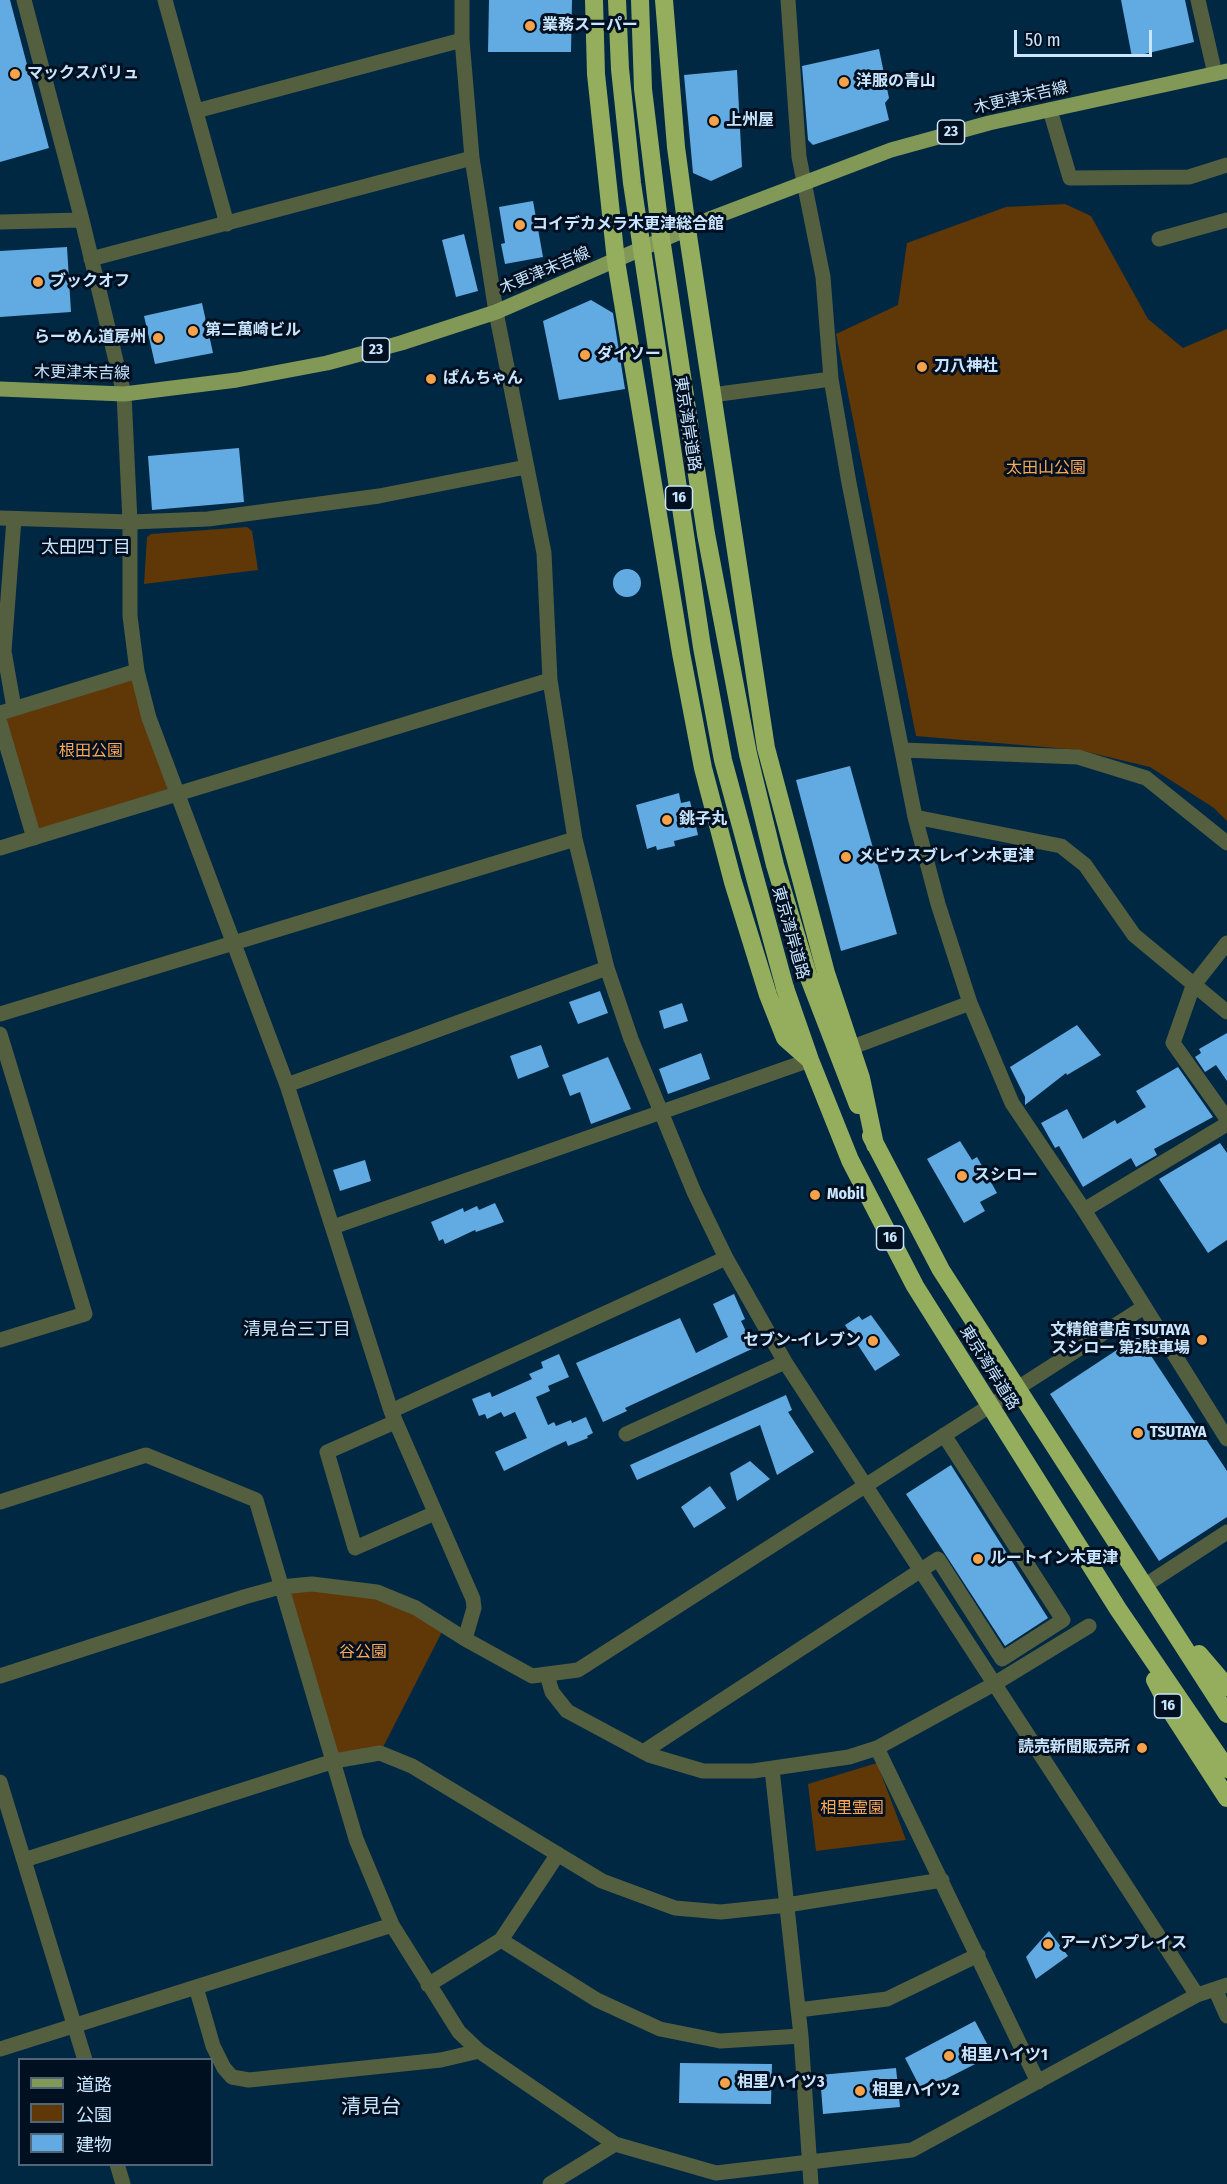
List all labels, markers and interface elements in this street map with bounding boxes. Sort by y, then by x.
place label: 業務スーパー [542,16,638,36]
scale bar [1017,18,1155,56]
marker: 業務スーパー [523,19,537,33]
text: 50 m [1025,29,1061,51]
place label: マックスバリュ [27,64,139,84]
marker: マックスバリュ [8,67,22,81]
place label: 洋服の青山 [856,72,936,92]
marker: 洋服の青山 [837,75,851,89]
street label: 木更津末吉線 [972,78,1070,118]
place label: 上州屋 [726,111,774,131]
marker: 上州屋 [707,114,721,128]
road number: 23 [938,120,964,144]
place label: コイデカメラ木更津総合館 [532,215,724,235]
marker: コイデカメラ木更津総合館 [513,218,527,232]
street label: 木更津末吉線 [497,243,593,299]
place label: ブックオフ [50,272,130,292]
marker: ブックオフ [31,275,45,289]
place label: 第二萬崎ビル [205,321,301,341]
marker: 第二萬崎ビル [186,324,200,338]
place label: らーめん道房州 [34,328,146,348]
marker: らーめん道房州 [151,331,165,345]
road number: 23 [362,338,389,362]
place label: ダイソー [597,345,661,365]
marker: ダイソー [578,348,592,362]
place label: 刀八神社 [934,357,998,377]
marker: 刀八神社 [915,360,929,374]
street label: 木更津末吉線 [34,363,130,383]
place label: ぱんちゃん [443,369,523,389]
marker: ぱんちゃん [424,372,438,386]
street label: 東京湾岸道路 [670,375,704,473]
park label: 太田山公園 [1006,459,1086,479]
road number: 16 [666,486,692,510]
district label: 太田四丁目 [41,537,131,559]
park label: 根田公園 [59,742,123,762]
place label: 銚子丸 [679,810,727,830]
marker: 銚子丸 [660,813,674,827]
place label: メビウスブレイン木更津 [858,847,1034,867]
marker: メビウスブレイン木更津 [839,850,853,864]
street label: 東京湾岸道路 [768,884,812,982]
place label: スシロー [974,1166,1038,1186]
marker: スシロー [955,1169,969,1183]
place label: Mobil [827,1185,864,1205]
marker: Mobil [808,1188,822,1202]
road number: 16 [876,1226,904,1250]
district label: 清見台三丁目 [243,1319,351,1341]
place label: 文精館書店 TSUTAYA スシロー 第2駐車場 [1050,1321,1190,1359]
street label: 東京湾岸道路 [955,1322,1023,1414]
place label: セブン-イレブン [743,1331,861,1351]
marker: 文精館書店 TSUTAYA スシロー 第2駐車場 [1195,1333,1209,1347]
marker: セブン-イレブン [866,1334,880,1348]
place label: TSUTAYA [1150,1423,1207,1443]
marker: TSUTAYA [1131,1426,1145,1440]
place label: ルートイン木更津 [990,1549,1118,1569]
marker: ルートイン木更津 [971,1552,985,1566]
park label: 谷公園 [339,1643,387,1663]
road number: 16 [1154,1694,1182,1718]
place label: 読売新聞販売所 [1018,1738,1130,1758]
marker: 読売新聞販売所 [1135,1741,1149,1755]
park label: 相里霊園 [820,1799,884,1819]
place label: アーバンプレイス [1060,1934,1187,1954]
marker: アーバンプレイス [1041,1937,1055,1951]
place label: 相里ハイツ1 [961,2046,1048,2066]
marker: 相里ハイツ1 [942,2049,956,2063]
legend [18,2058,213,2166]
place label: 相里ハイツ3 [737,2073,825,2093]
text: 道路 [76,2074,112,2096]
marker: 相里ハイツ3 [718,2076,732,2090]
place label: 相里ハイツ2 [872,2081,959,2101]
marker: 相里ハイツ2 [853,2084,867,2098]
district label: 清見台 [341,2095,401,2119]
text: 公園 [76,2104,112,2126]
text: 建物 [76,2134,112,2156]

